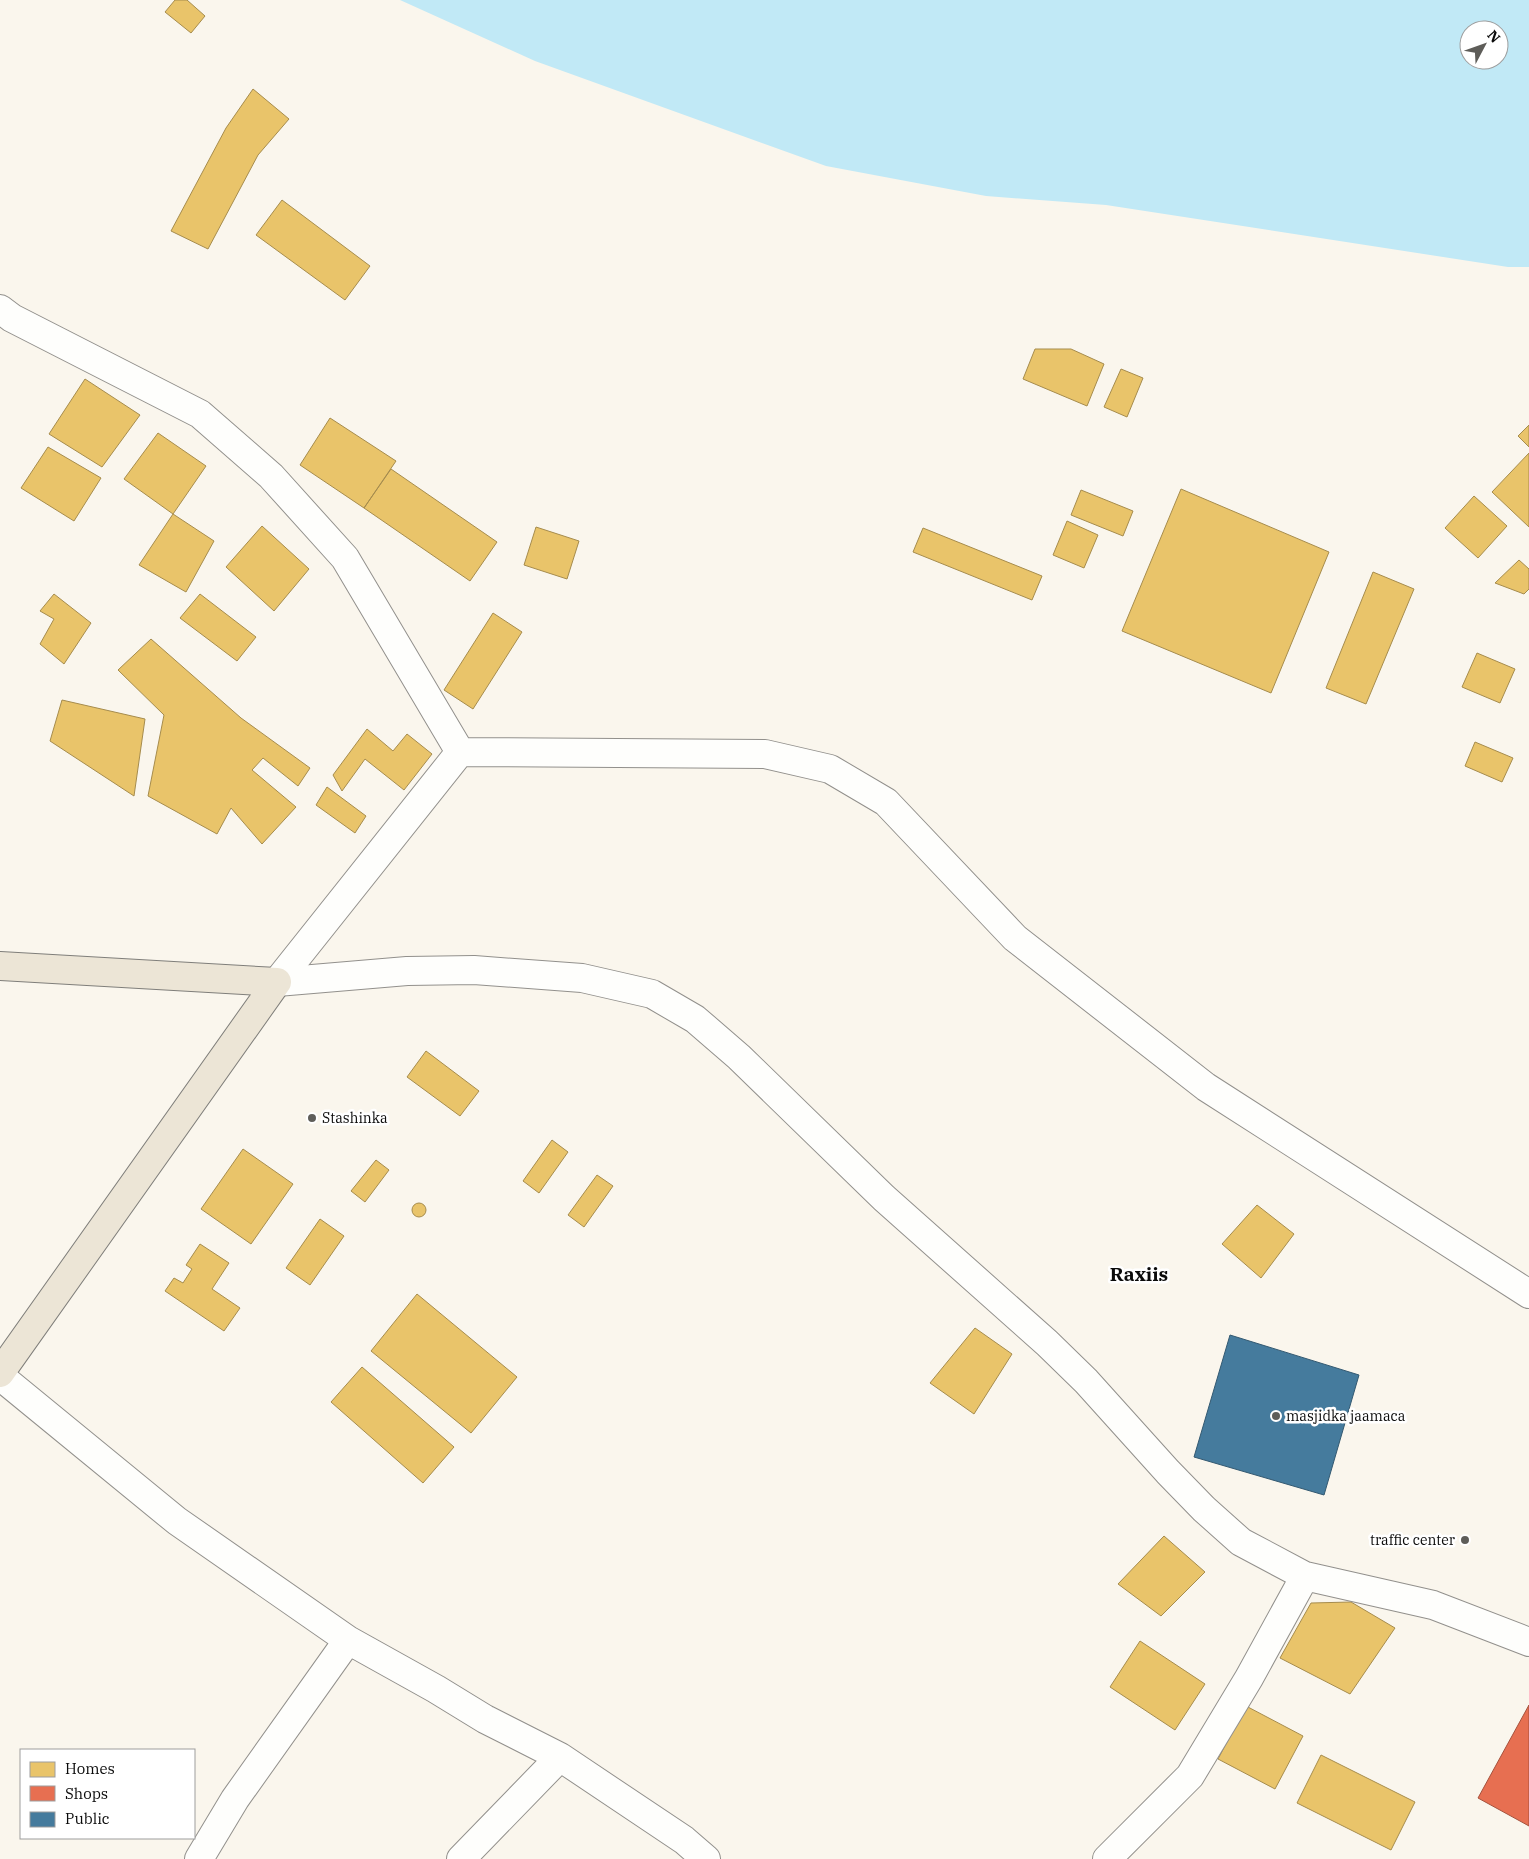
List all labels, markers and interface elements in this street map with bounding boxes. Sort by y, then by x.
north arrow [1459,20,1509,70]
text: N [1483,26,1504,47]
place label: Stashinka [322,1109,388,1127]
marker: Stashinka [306,1112,318,1124]
district label: Raxiis [1110,1262,1168,1286]
place label: masjidka jaamaca [1286,1407,1406,1425]
marker: masjidka jaamaca [1270,1410,1282,1422]
place label: traffic center [1370,1531,1456,1549]
marker: traffic center [1459,1534,1471,1546]
legend [20,1749,195,1839]
text: Homes [65,1759,115,1778]
text: Shops [65,1784,108,1803]
text: Public [65,1809,110,1828]

